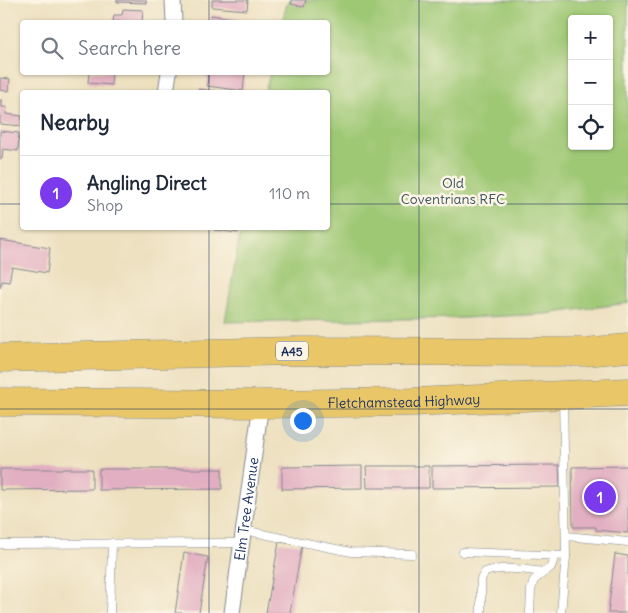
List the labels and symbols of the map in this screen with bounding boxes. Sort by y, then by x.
park label: Old Coventrians RFC [401,174,505,208]
road number: A45 [276,342,308,361]
street label: Fletchamstead Highway [327,390,481,412]
your location [290,408,316,434]
street label: Elm Tree Avenue [230,456,262,562]
pin: 1 [584,478,616,516]

